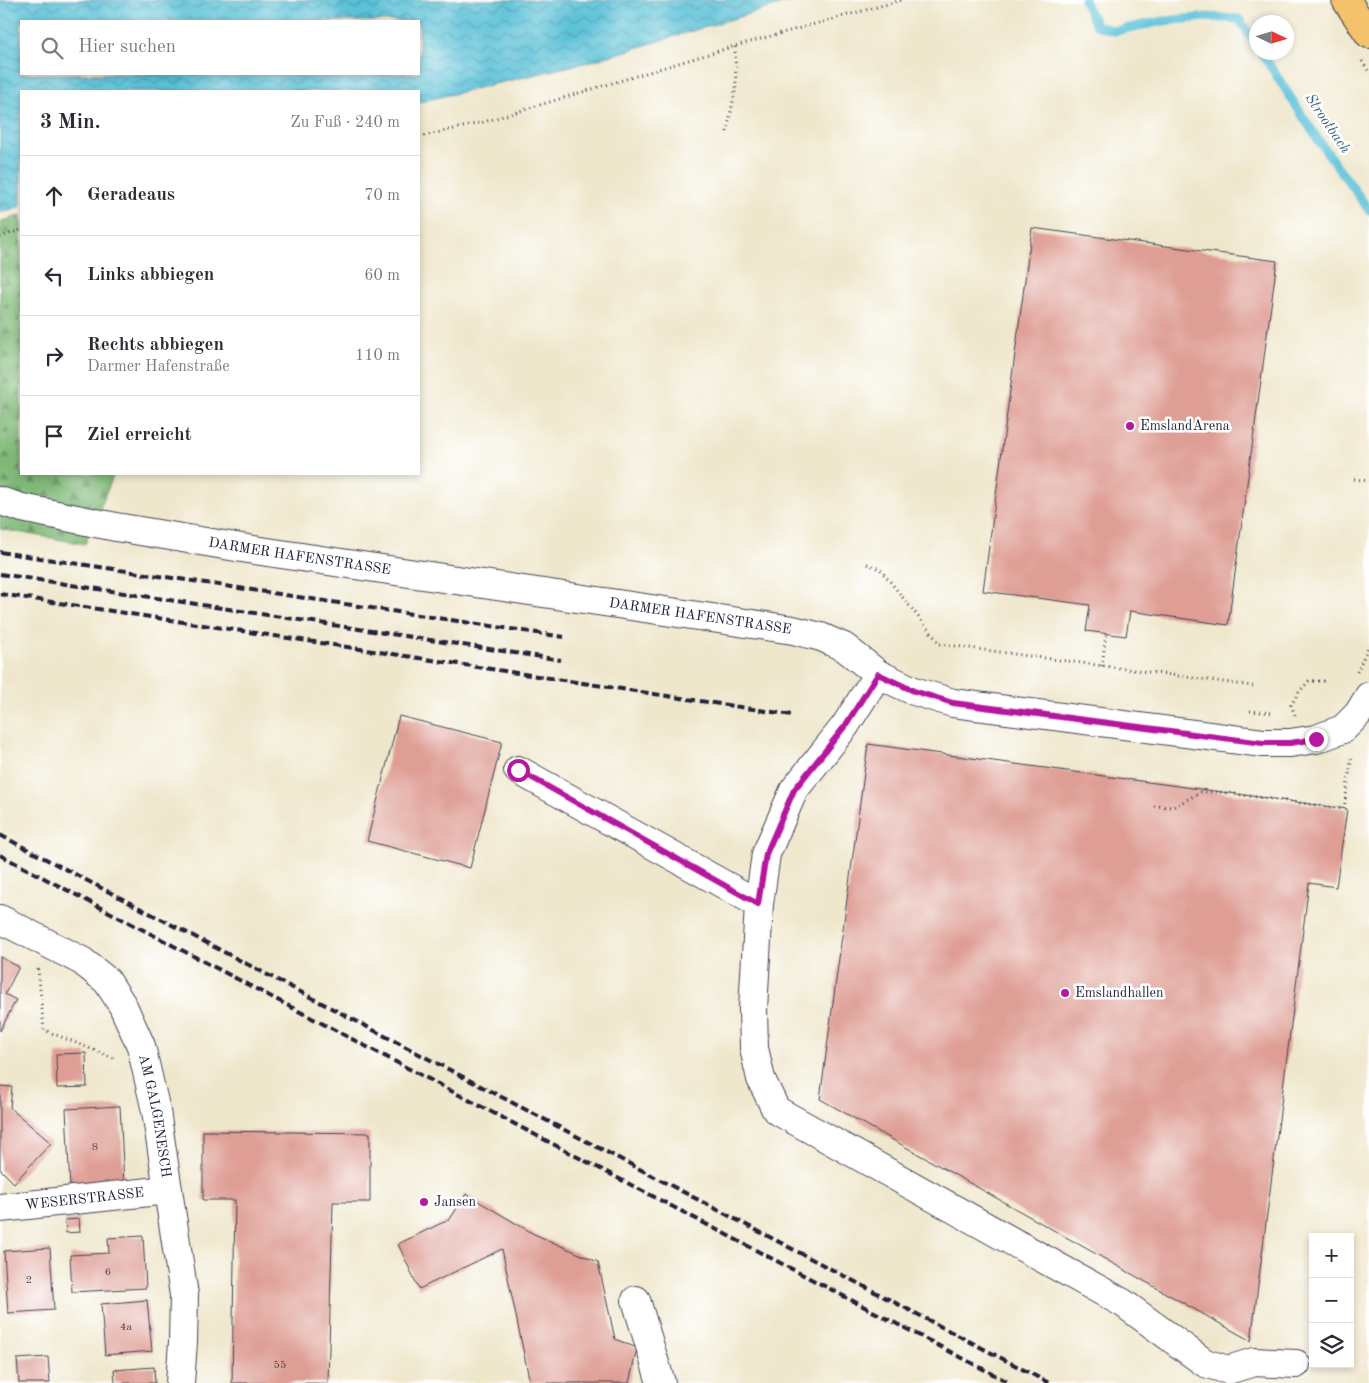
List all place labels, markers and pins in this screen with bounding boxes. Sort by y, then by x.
place label: EmslandArena [1140,419,1230,433]
marker: EmslandArena [1124,420,1136,432]
place label: Emslandhallen [1075,986,1164,1000]
marker: Emslandhallen [1059,987,1071,999]
place label: Jansen [434,1195,477,1209]
marker: Jansen [418,1196,430,1208]

